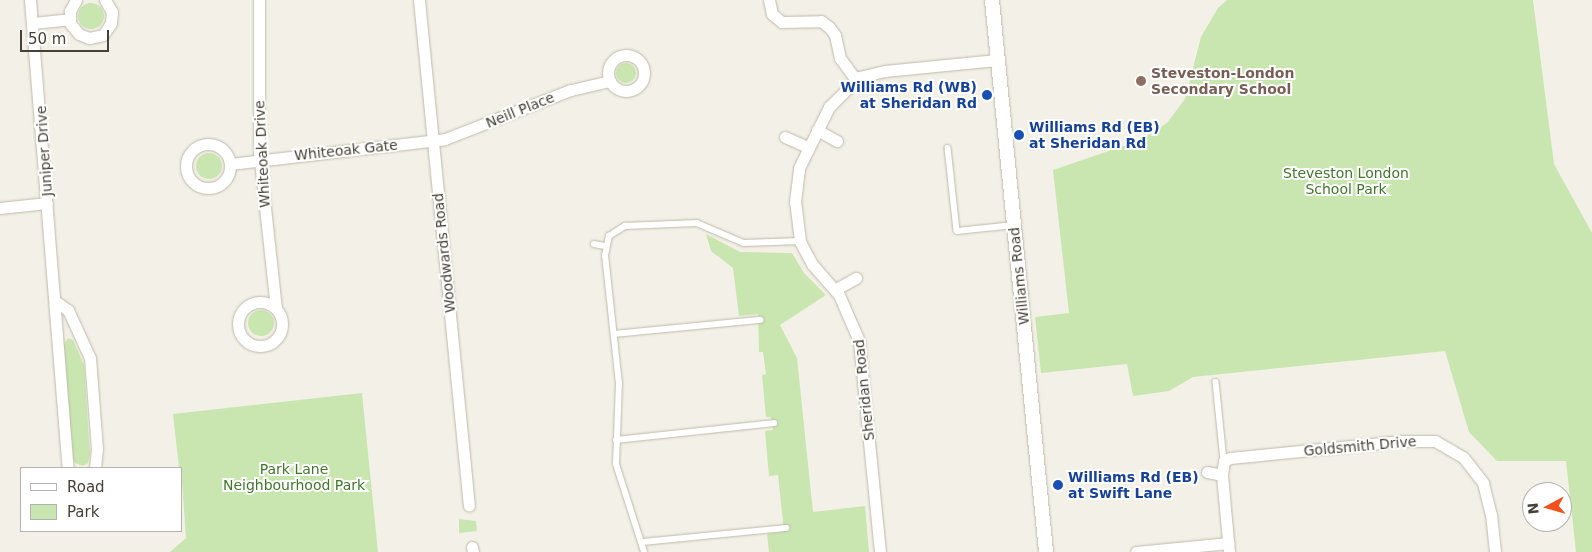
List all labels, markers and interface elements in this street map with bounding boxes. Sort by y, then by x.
scale bar [22,20,111,52]
text: 50 m [28,30,66,48]
place label: Steveston-London Secondary School [1151,65,1294,98]
marker: Steveston-London Secondary School [1135,75,1147,87]
place label: Williams Rd (WB) at Sheridan Rd [841,79,977,111]
street label: Neill Place [483,89,557,131]
marker: Williams Rd (WB) at Sheridan Rd [981,89,993,101]
street label: Whiteoak Drive [251,100,273,208]
street label: Juniper Drive [32,105,56,197]
place label: Williams Rd (EB) at Sheridan Rd [1029,119,1160,152]
marker: Williams Rd (EB) at Sheridan Rd [1013,129,1025,141]
street label: Whiteoak Gate [293,136,399,164]
park label: Steveston London School Park [1283,165,1409,198]
street label: Woodwards Road [429,192,459,314]
street label: Williams Road [1006,226,1032,326]
street label: Sheridan Road [850,338,878,442]
street label: Goldsmith Drive [1303,433,1417,459]
park label: Park Lane Neighbourhood Park [223,461,365,494]
legend [20,467,182,532]
place label: Williams Rd (EB) at Swift Lane [1068,469,1199,502]
text: Road [67,478,105,496]
marker: Williams Rd (EB) at Swift Lane [1052,479,1064,491]
north arrow [1522,482,1572,532]
text: N [1525,502,1542,515]
text: Park [67,503,99,521]

